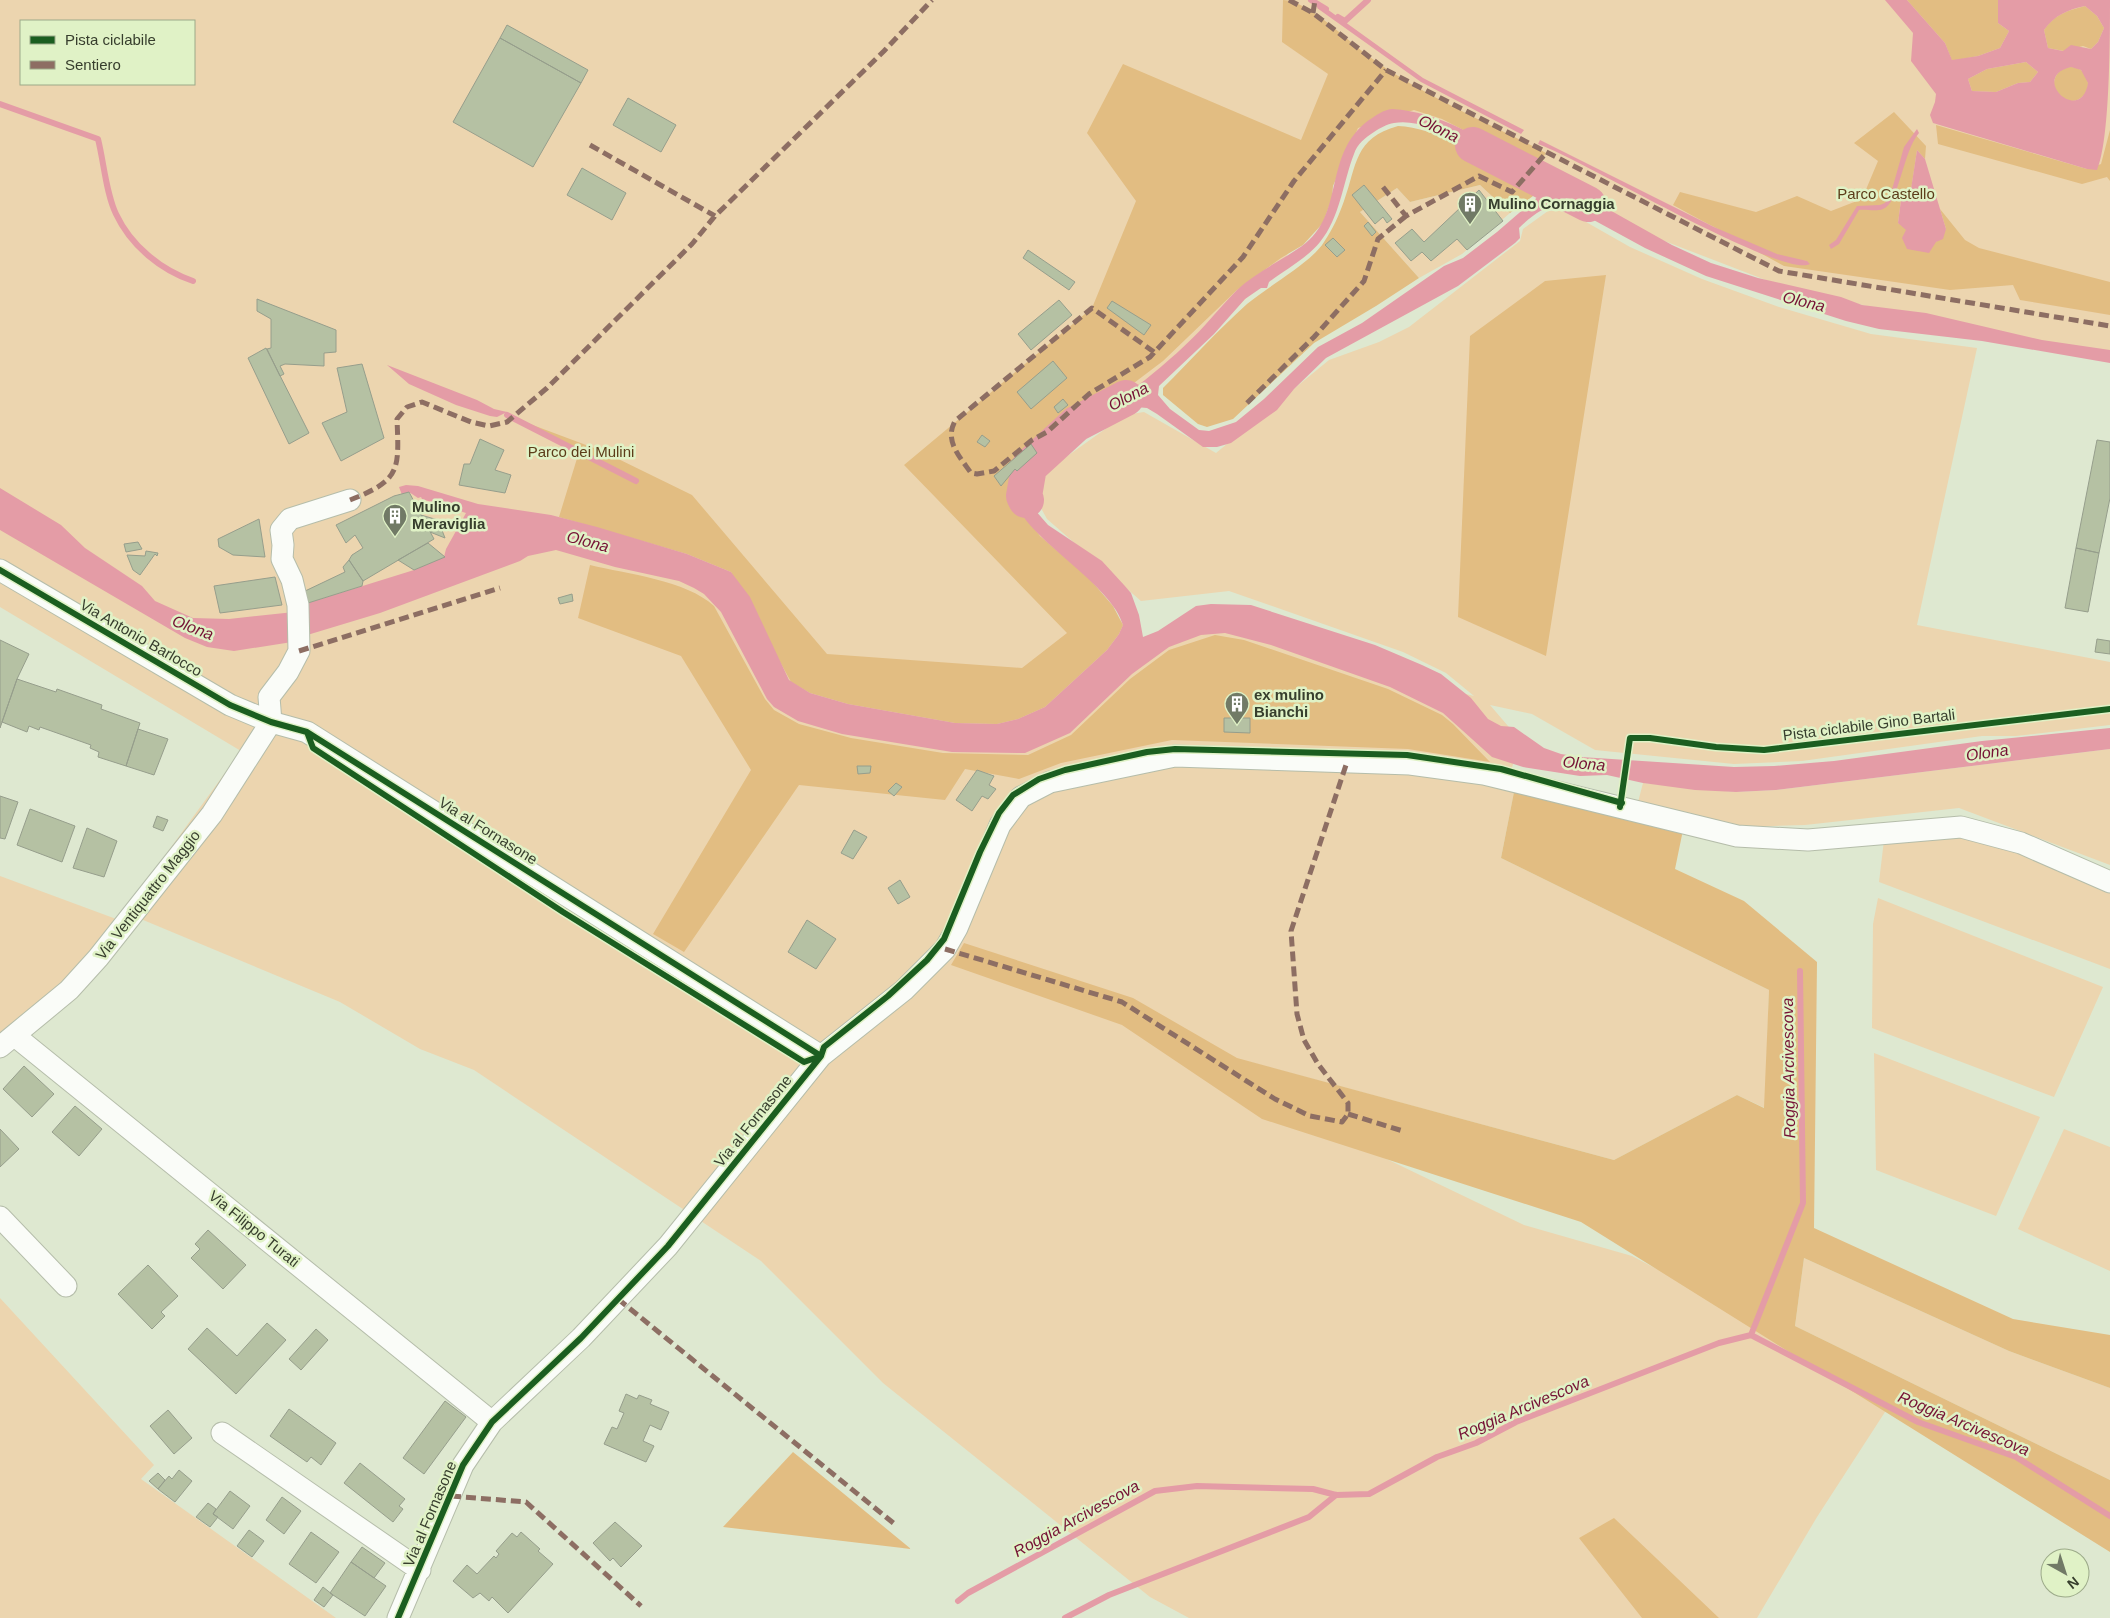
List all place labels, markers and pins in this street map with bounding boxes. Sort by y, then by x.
building icon: Mulino Cornaggia [1457,191,1483,225]
place label: Mulino Cornaggia [1488,195,1615,212]
place label: Mulino Meraviglia [412,498,486,532]
building icon: Mulino Meraviglia [382,503,408,537]
place label: ex mulino Bianchi [1254,686,1324,720]
building icon: ex mulino Bianchi [1224,691,1250,725]

